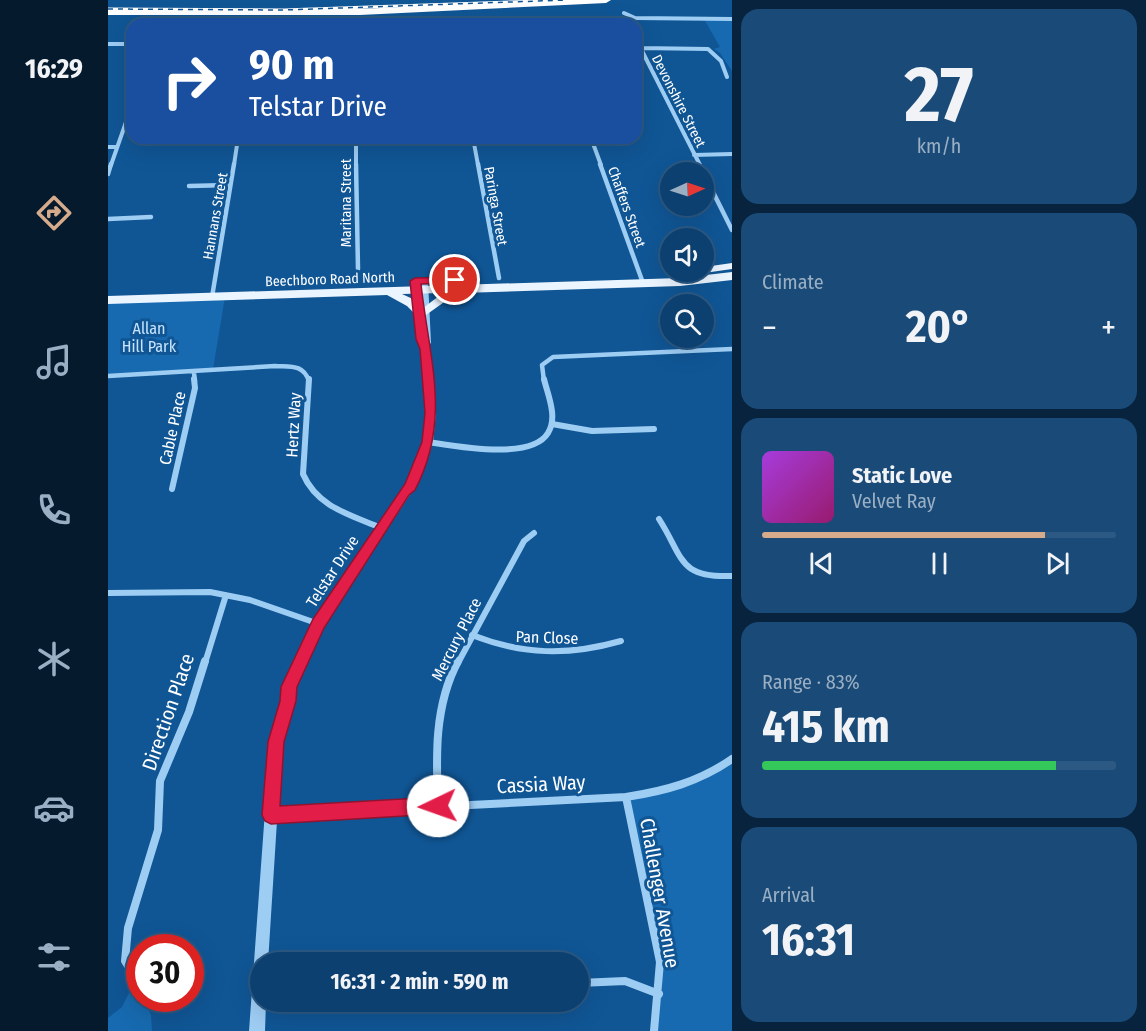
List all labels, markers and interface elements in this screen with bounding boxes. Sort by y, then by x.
text: 90 m [249,40,334,90]
icon: right [150,42,228,120]
text: 27 [905,48,973,142]
street label: Devonshire Street [648,52,709,151]
text: 16:29 [25,53,83,85]
text: Telstar Drive [249,91,387,123]
text: km/h [917,134,961,158]
street label: Maritana Street [338,158,355,247]
north arrow [660,162,714,216]
map controls [660,162,714,348]
street label: Chaffers Street [604,164,649,250]
street label: Paringa Street [480,165,511,247]
street label: Hannans Street [199,171,232,261]
icon: directions [33,192,75,234]
button: sound [660,228,714,282]
pin [429,254,480,305]
icon: arrive [438,263,471,296]
street label: Beechboro Road North [265,269,395,290]
text: Climate [762,270,824,294]
button: search [660,294,714,348]
text: 20° [906,300,972,354]
text: − [762,308,777,348]
text: + [1101,308,1116,348]
park label: Allan Hill Park [122,319,177,356]
icon: music [33,341,75,383]
street label: Cable Place [155,389,190,467]
street label: Hertz Way [282,391,305,458]
text: Static Love [852,462,952,489]
icon: phone [33,489,75,531]
text: Velvet Ray [852,489,936,513]
street label: Telstar Drive [302,532,363,611]
icon: previous [805,547,838,580]
icon: pause [923,547,956,580]
icon: next [1041,547,1074,580]
street label: Mercury Place [427,594,486,684]
street label: Pan Close [515,627,579,648]
icon: climate [33,638,75,680]
street label: Direction Place [137,650,199,774]
text: Range · 83% [762,670,860,694]
text: 415 km [762,700,890,754]
street label: Cassia Way [496,770,586,798]
position arrow [406,774,470,838]
icon: car [33,787,75,829]
street label: Challenger Avenue [635,816,685,970]
text: Arrival [762,883,815,907]
text: 16:31 [762,913,855,967]
speed limit sign: 30 [126,934,204,1012]
icon: filters [33,936,75,978]
text: 16:31 · 2 min · 590 m [331,968,508,995]

